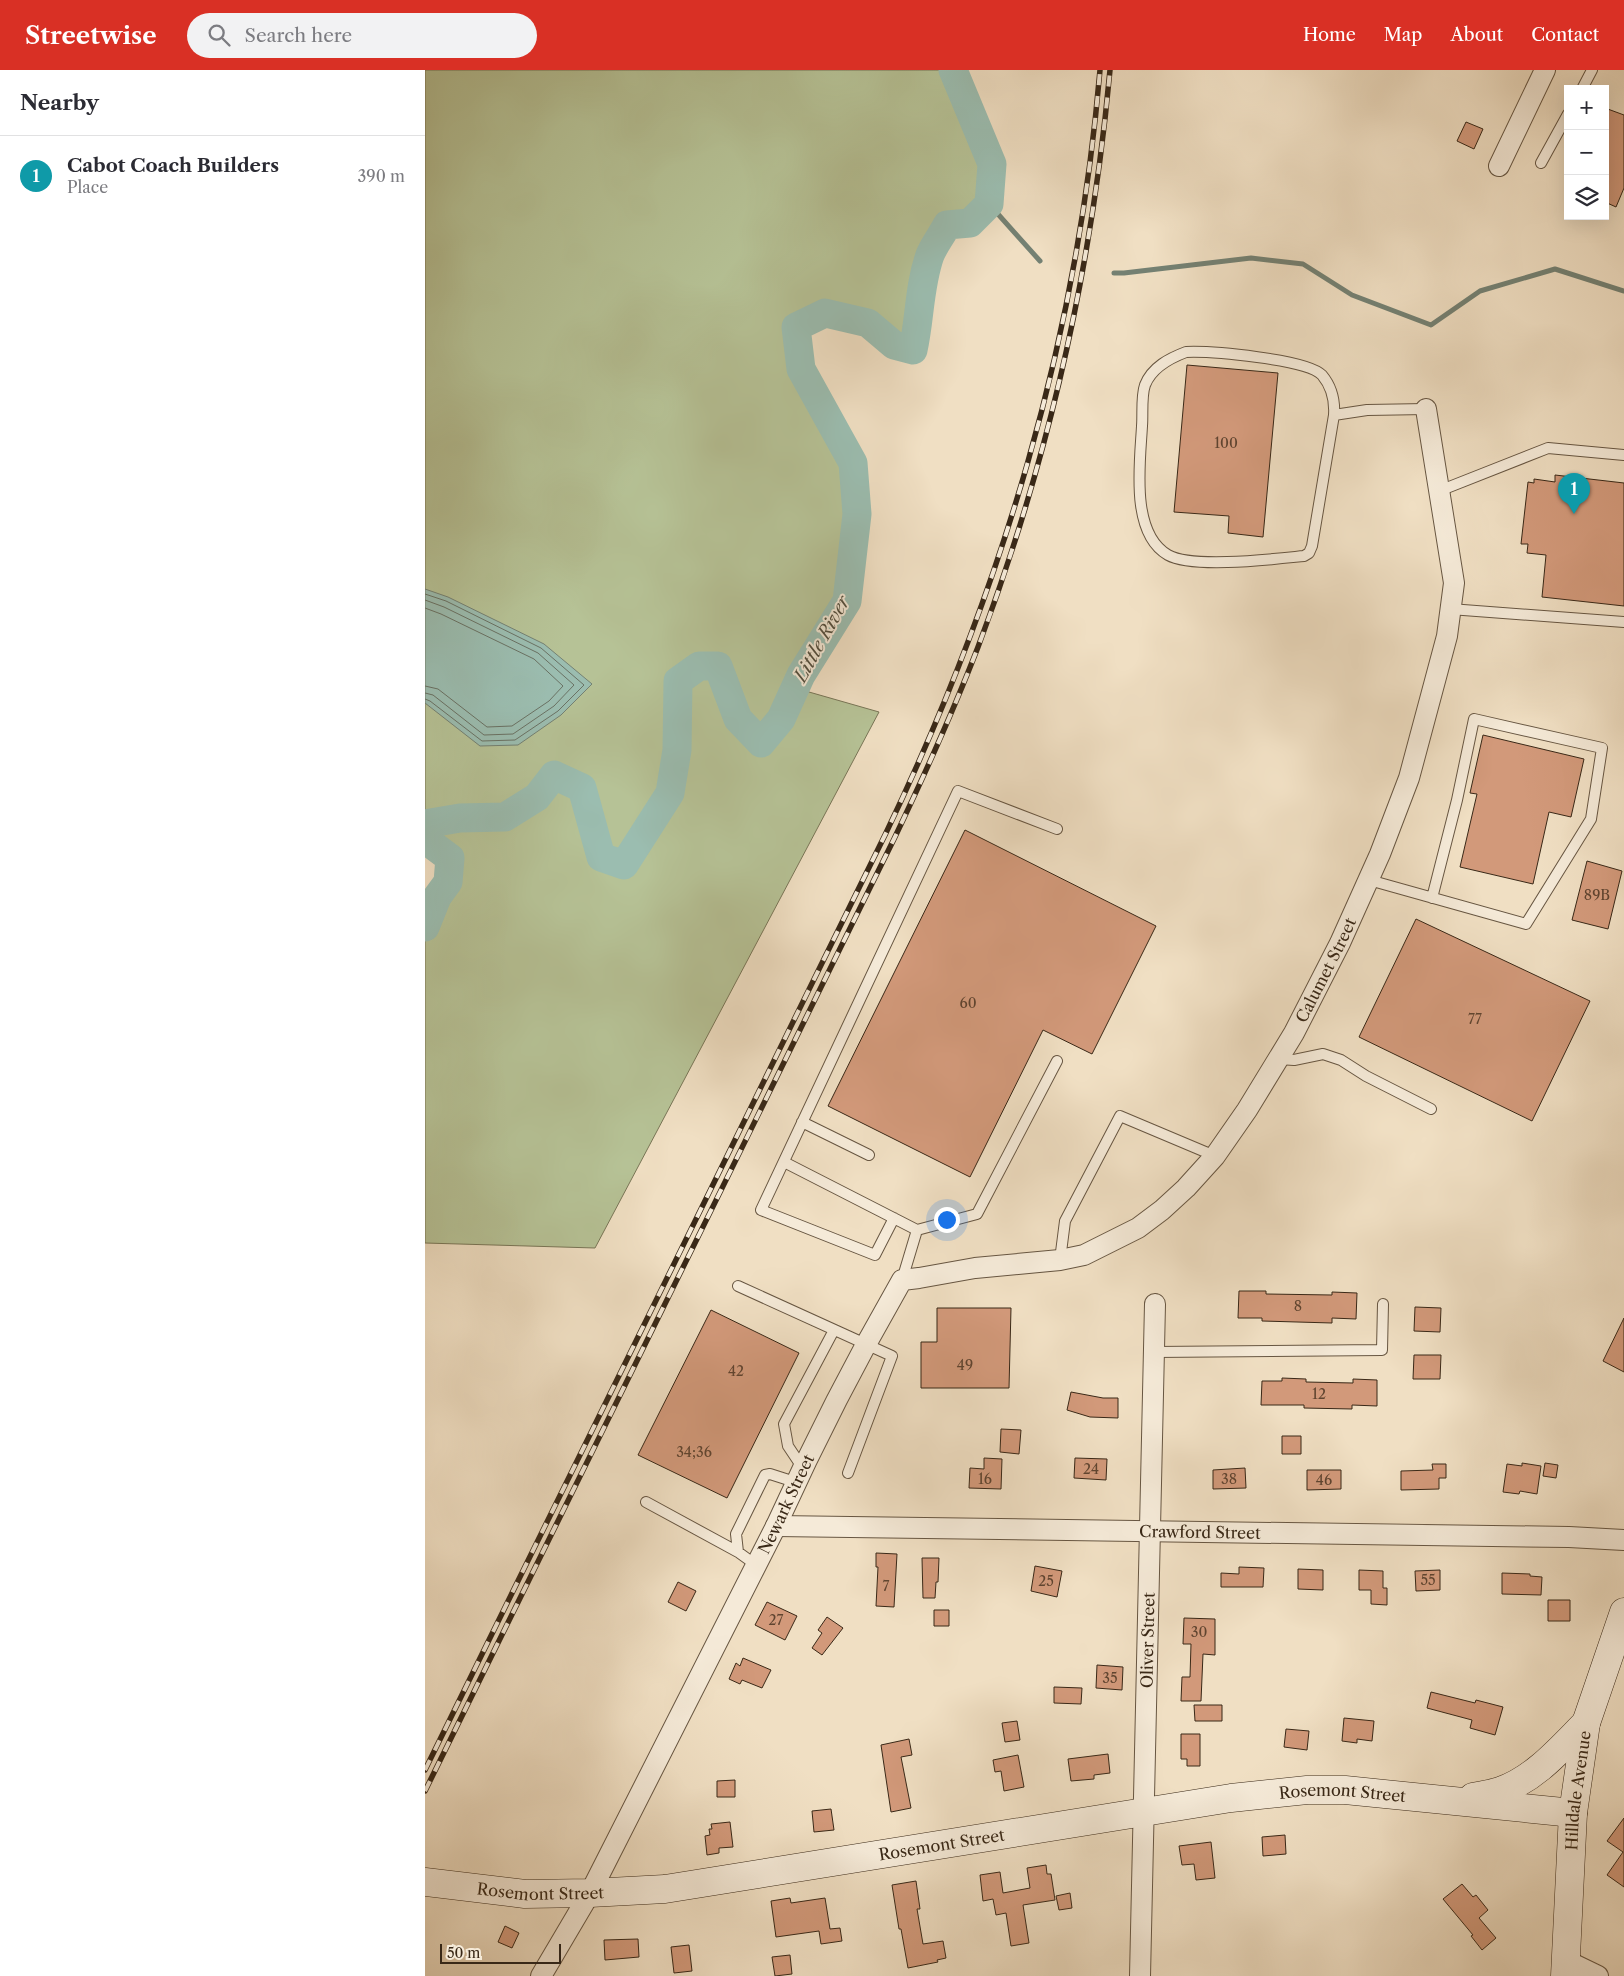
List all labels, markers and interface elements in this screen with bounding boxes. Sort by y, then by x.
search box [187,13,537,58]
text: Streetwise [25,21,157,50]
icon: search [205,21,233,49]
text: Search here [245,24,352,47]
text: Home [1303,24,1356,46]
text: Map [1384,24,1422,46]
text: About [1450,24,1503,46]
text: Contact [1531,24,1599,46]
map controls [1564,85,1609,220]
button: + [1564,85,1609,130]
text: Nearby [20,90,99,115]
button: − [1564,130,1609,175]
text: Cabot Coach Builders [67,154,279,177]
text: 1 [32,166,40,186]
text: 390 m [358,166,405,186]
button: layers [1564,175,1609,220]
text: Place [67,177,108,197]
house number: 100 [1214,434,1238,452]
pin: 1 [1558,473,1590,514]
water label: Little River [788,591,855,688]
house number: 89B [1584,886,1610,904]
street label: Calumet Street [1291,914,1360,1026]
house number: 60 [959,994,977,1012]
house number: 77 [1468,1010,1482,1028]
your location [934,1207,960,1233]
house number: 8 [1294,1297,1302,1315]
house number: 49 [957,1356,973,1374]
house number: 42 [728,1362,744,1380]
house number: 12 [1312,1385,1326,1403]
house number: 34;36 [676,1443,712,1461]
street label: Newark Street [754,1451,818,1557]
house number: 24 [1083,1460,1099,1478]
house number: 16 [978,1470,992,1488]
house number: 38 [1221,1470,1237,1488]
house number: 46 [1316,1471,1332,1489]
street label: Crawford Street [1139,1521,1261,1543]
house number: 55 [1420,1571,1436,1589]
house number: 25 [1038,1572,1054,1590]
house number: 7 [883,1577,890,1595]
street label: Oliver Street [1136,1592,1159,1688]
house number: 27 [769,1611,784,1629]
house number: 30 [1191,1623,1207,1641]
house number: 35 [1102,1669,1118,1687]
street label: Hilldale Avenue [1561,1729,1595,1851]
street label: Rosemont Street [1278,1780,1407,1806]
street label: Rosemont Street [877,1824,1006,1865]
street label: Rosemont Street [476,1878,605,1904]
scale bar [440,1941,561,1964]
text: 50 m [447,1944,480,1962]

